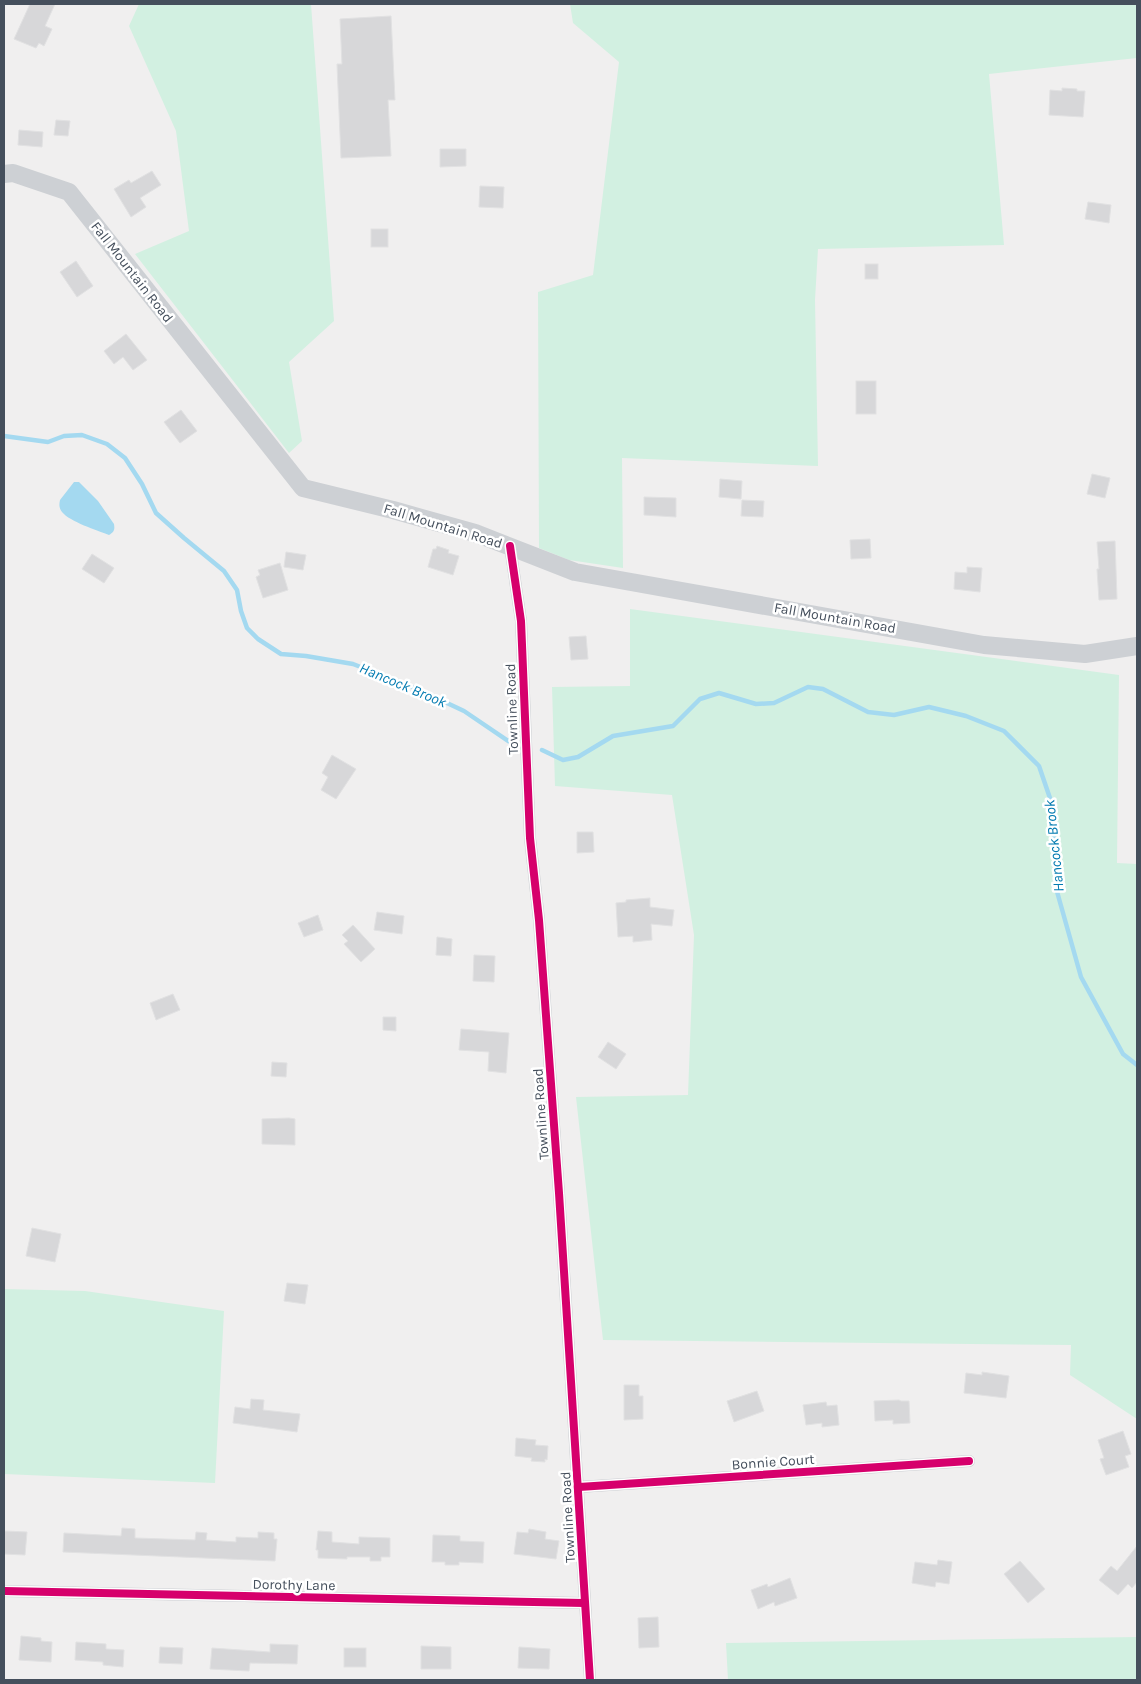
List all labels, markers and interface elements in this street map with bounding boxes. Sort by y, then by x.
street label: Fall Mountain Road [87,218,177,326]
street label: Fall Mountain Road [381,500,505,552]
street label: Fall Mountain Road [773,599,897,637]
water label: Hancock Brook [357,659,450,712]
street label: Townline Road [502,663,522,755]
water label: Hancock Brook [1040,799,1068,893]
street label: Townline Road [529,1068,553,1160]
street label: Bonnie Court [731,1451,815,1473]
street label: Townline Road [557,1471,579,1563]
street label: Dorothy Lane [252,1576,336,1594]

